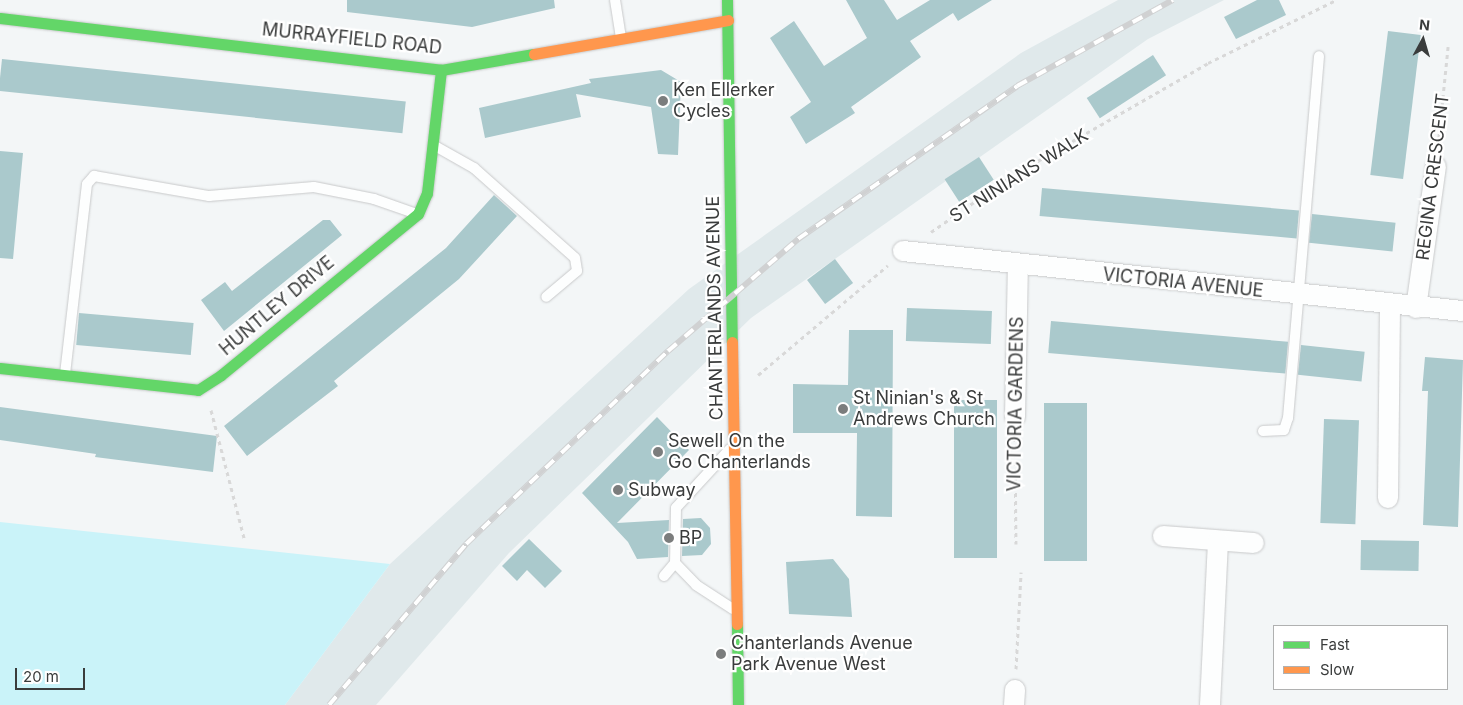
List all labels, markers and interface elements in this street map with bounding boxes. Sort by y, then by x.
north arrow [1398,15,1448,65]
text: N [1418,16,1431,34]
street label: MURRAYFIELD ROAD [261,19,443,59]
place label: Ken Ellerker Cycles [673,80,774,122]
street label: REGINA CRESCENT [1412,92,1454,262]
marker: Ken Ellerker Cycles [657,95,669,107]
street label: ST NINIANS WALK [946,125,1092,227]
street label: CHANTERLANDS AVENUE [702,196,728,420]
street label: HUNTLEY DRIVE [215,252,339,360]
street label: VICTORIA AVENUE [1102,264,1264,302]
street label: VICTORIA GARDENS [1004,316,1028,492]
place label: St Ninian's & St Andrews Church [853,388,995,430]
marker: St Ninian's & St Andrews Church [837,403,849,415]
place label: Sewell On the Go Chanterlands [668,431,811,474]
marker: Sewell On the Go Chanterlands [652,446,664,458]
place label: Subway [628,479,696,501]
marker: Subway [612,484,624,496]
place label: BP [679,527,702,549]
marker: BP [663,532,675,544]
legend [1273,625,1448,690]
place label: Chanterlands Avenue Park Avenue West [731,633,913,676]
text: Fast [1320,635,1350,654]
marker: Chanterlands Avenue Park Avenue West [715,648,727,660]
scale bar [18,658,88,690]
text: Slow [1320,660,1354,679]
text: 20 m [23,667,59,686]

